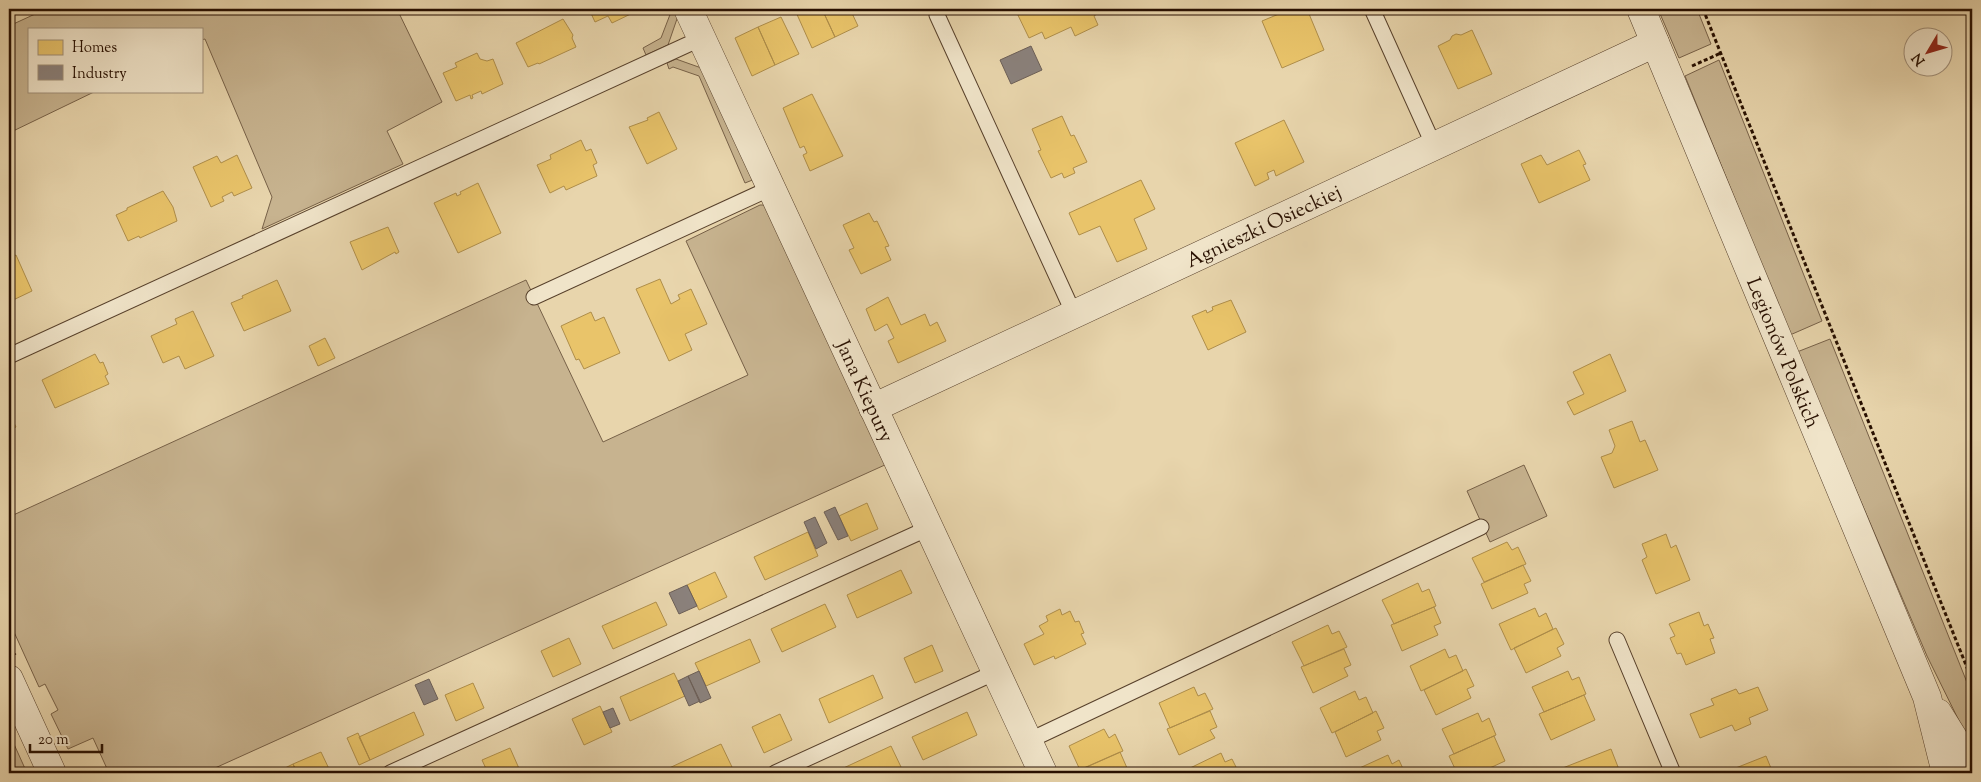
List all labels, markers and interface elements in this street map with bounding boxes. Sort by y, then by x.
legend [28,28,202,92]
north arrow [1904,28,1954,78]
text: Homes [72,38,117,59]
text: N [1908,48,1931,69]
text: Industry [72,64,127,85]
street label: Agnieszki Osieckiej [1182,179,1347,277]
street label: Legionów Polskich [1737,274,1826,434]
street label: Jana Kiepury [826,335,899,448]
scale bar [30,722,102,754]
text: 20 m [38,730,69,751]

